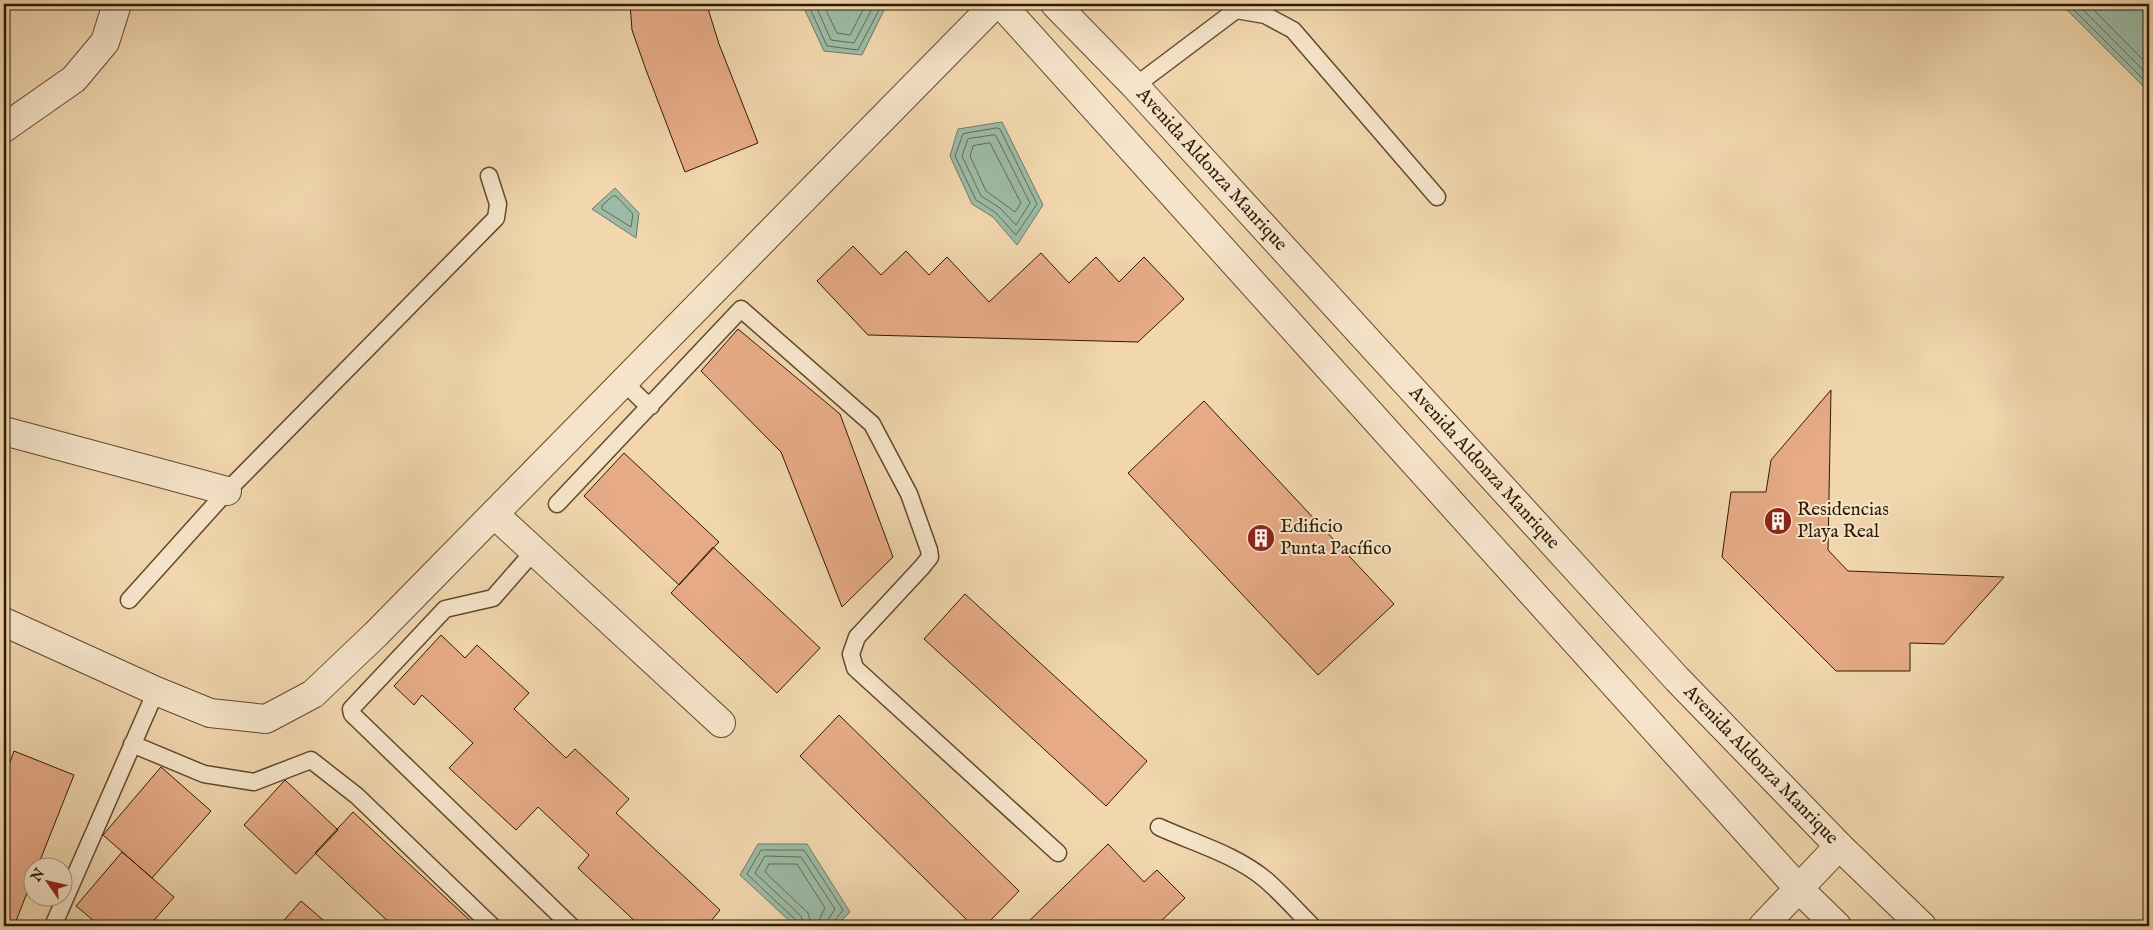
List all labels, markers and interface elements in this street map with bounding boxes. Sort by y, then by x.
street label: Avenida Aldonza Manrique [1130,82,1292,257]
street label: Avenida Aldonza Manrique [1403,381,1565,555]
place label: Residencias Playa Real [1797,498,1889,544]
building icon: Residencias Playa Real [1763,506,1793,536]
place label: Edificio Punta Pacífico [1280,515,1392,561]
building icon: Edificio Punta Pacífico [1246,523,1276,553]
street label: Avenida Aldonza Manrique [1677,680,1844,850]
north arrow [22,858,72,908]
text: N [27,865,49,886]

